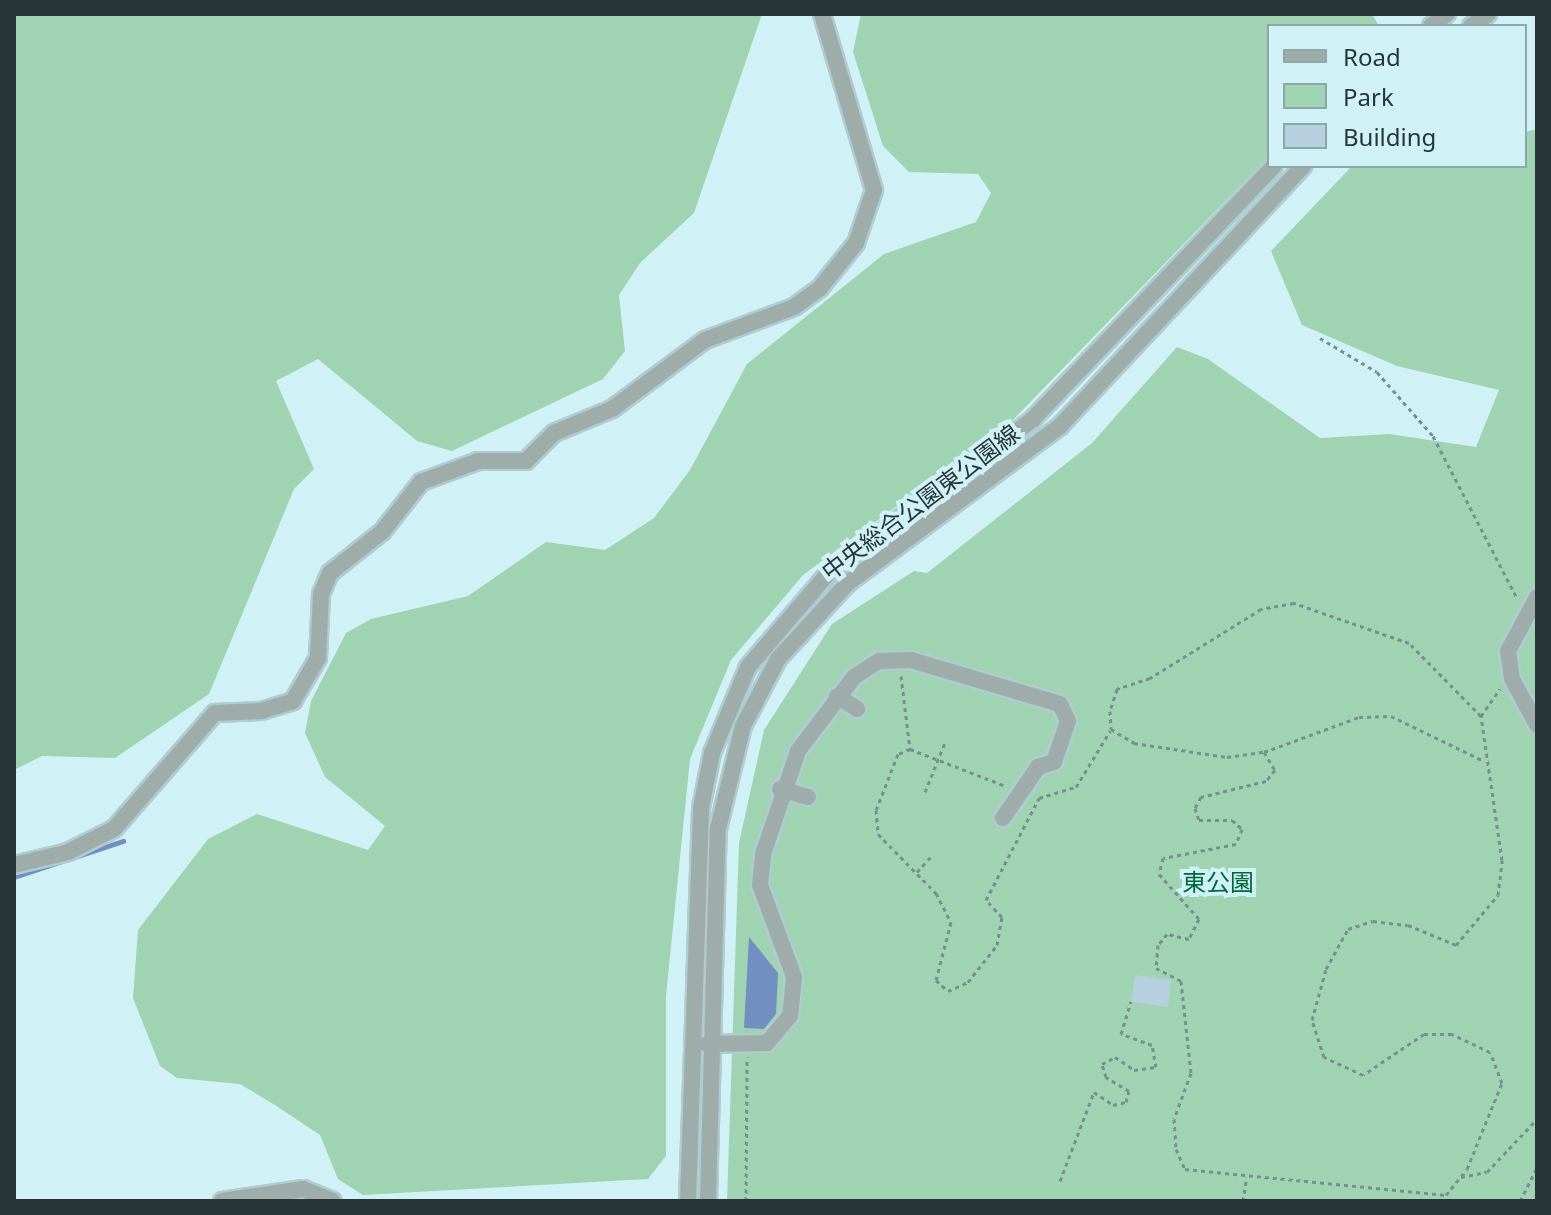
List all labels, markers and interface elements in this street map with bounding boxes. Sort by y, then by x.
legend [1267,24,1527,168]
text: Road [1343,40,1401,73]
text: Park [1343,80,1394,113]
text: Building [1343,120,1436,153]
street label: 中央総合公園東公園線 [815,418,1025,586]
park label: 東公園 [1182,868,1254,896]

